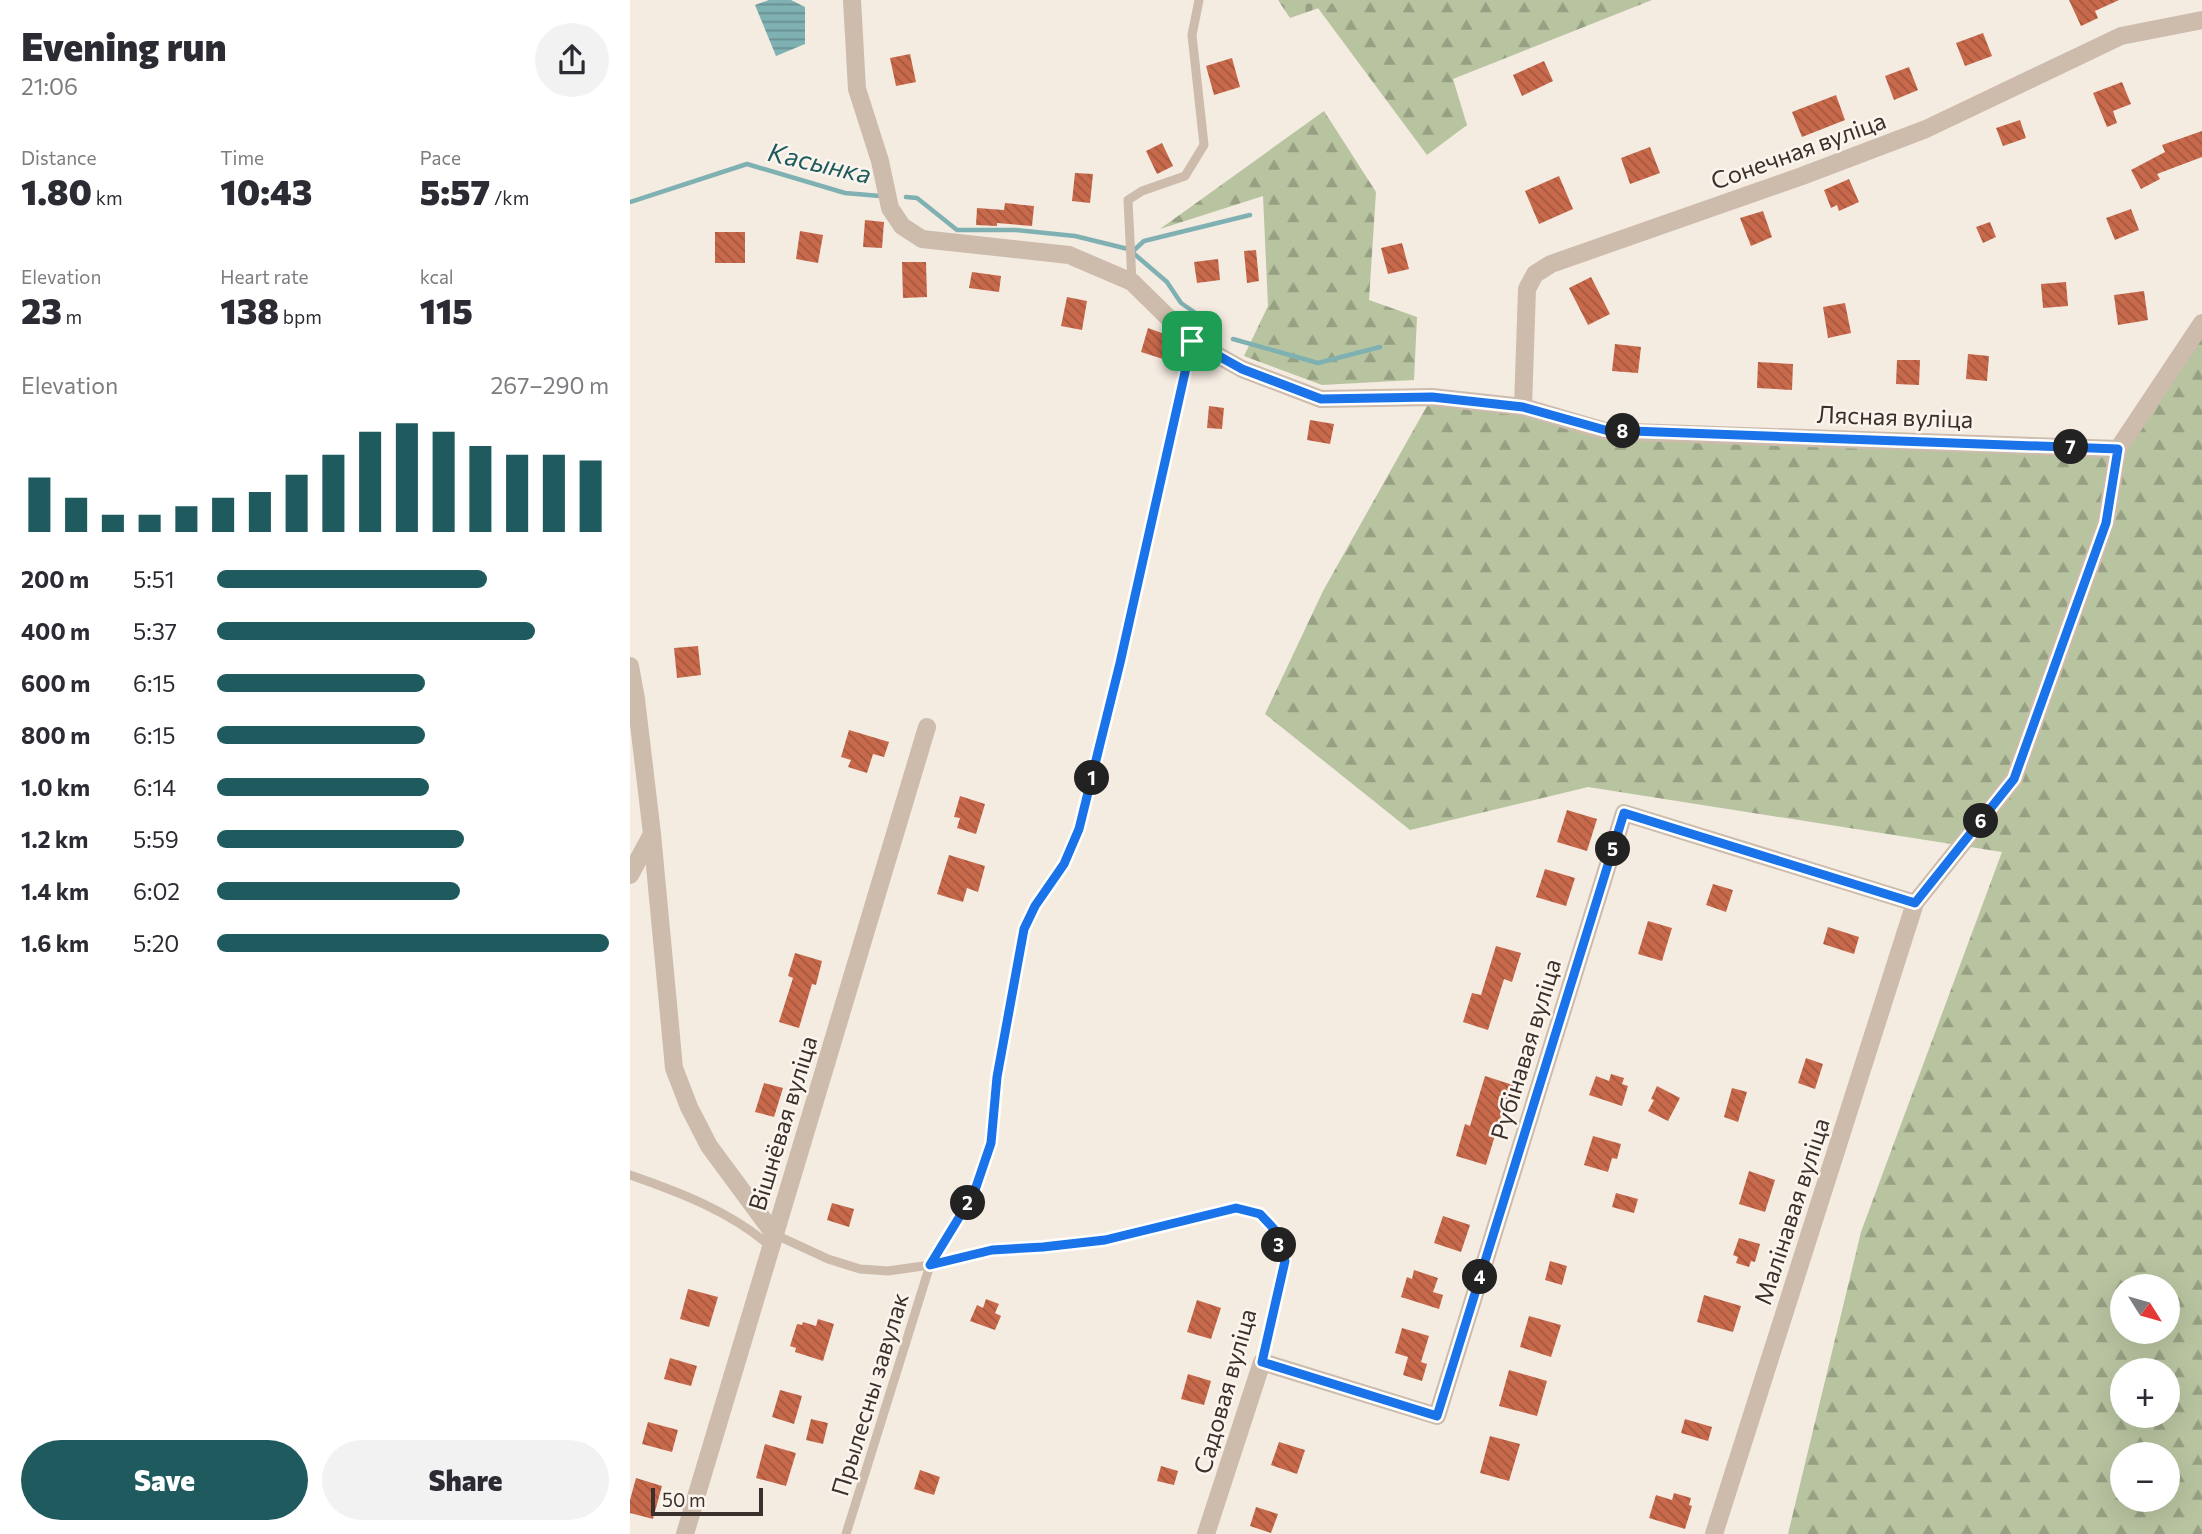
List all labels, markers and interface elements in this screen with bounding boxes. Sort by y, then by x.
text: Evening run [21,22,227,69]
button: share [535,23,609,97]
text: 21:06 [21,72,78,100]
street label: Сонечная вуліца [1707,105,1889,195]
water label: Касынка [765,135,875,189]
text: Distance [21,146,97,169]
text: Time [220,146,264,169]
text: Pace [420,146,461,169]
text: 1.80 [21,169,92,212]
text: 10:43 [220,169,312,212]
text: 5:57 [420,169,490,212]
text: km [92,186,123,209]
text: /km [490,186,529,209]
text: Elevation [21,265,101,288]
text: Heart rate [220,265,309,288]
text: kcal [420,265,454,288]
text: 23 [21,288,62,331]
text: 138 [220,288,279,331]
text: 115 [420,288,473,331]
text: m [62,305,82,328]
text: bpm [279,305,322,328]
pin [1162,311,1222,371]
icon: arrive [1173,322,1211,360]
text: Elevation [21,371,118,399]
text: 267–290 m [491,371,609,399]
street label: Лясная вуліца [1816,399,1974,433]
pin: 8 [1606,414,1640,448]
text: 8 [1617,419,1628,442]
pin: 7 [2054,430,2088,464]
text: 7 [2065,435,2076,458]
text: 200 m [21,565,89,593]
text: 5:51 [133,565,175,593]
text: 400 m [21,617,90,645]
text: 5:37 [133,617,177,645]
text: 600 m [21,669,90,697]
text: 6:15 [133,669,175,697]
text: 800 m [21,721,90,749]
text: 6:15 [133,721,175,749]
pin: 1 [1074,760,1110,796]
text: 1 [1087,766,1096,789]
text: 1.0 km [21,773,90,801]
text: 6:14 [133,773,176,801]
pin: 6 [1964,804,1998,838]
text: 6 [1975,809,1986,832]
text: 1.2 km [21,825,88,853]
text: 5:59 [133,825,179,853]
pin: 5 [1595,832,1630,866]
text: 5 [1607,837,1618,860]
text: 1.4 km [21,877,89,905]
text: 6:02 [133,877,180,905]
text: 1.6 km [21,929,89,957]
text: 5:20 [133,929,179,957]
street label: Рубінавая вуліца [1484,955,1566,1143]
street label: Вішнёвая вуліца [742,1032,822,1214]
street label: Малінавая вуліца [1747,1114,1835,1308]
pin: 2 [950,1186,986,1220]
text: 2 [962,1191,973,1214]
pin: 3 [1262,1228,1296,1262]
text: 3 [1273,1233,1284,1256]
pin: 4 [1462,1260,1498,1294]
text: 4 [1474,1265,1485,1288]
north arrow [2110,1274,2180,1344]
map controls [2110,1274,2180,1512]
street label: Прылесны завулак [824,1289,914,1499]
street label: Садовая вуліца [1187,1305,1261,1477]
button: + [2110,1358,2180,1428]
button: Save [21,1440,308,1520]
button: Share [322,1440,609,1520]
button: − [2110,1442,2180,1512]
scale bar [651,1485,763,1517]
text: 50 m [662,1488,706,1511]

